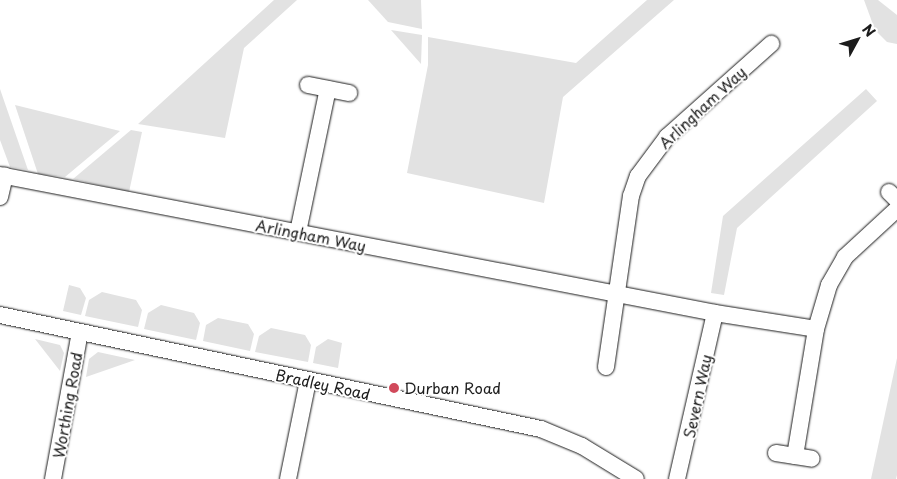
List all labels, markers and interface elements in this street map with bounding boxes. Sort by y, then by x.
north arrow [832,15,882,65]
text: N [857,19,881,41]
street label: Arlingham Way [655,62,749,152]
street label: Arlingham Way [254,215,368,255]
street label: Worthing Road [49,351,85,459]
street label: Severn Way [679,352,715,440]
street label: Bradley Road [274,365,372,403]
place label: Durban Road [404,379,501,397]
marker: Durban Road [388,382,400,394]

